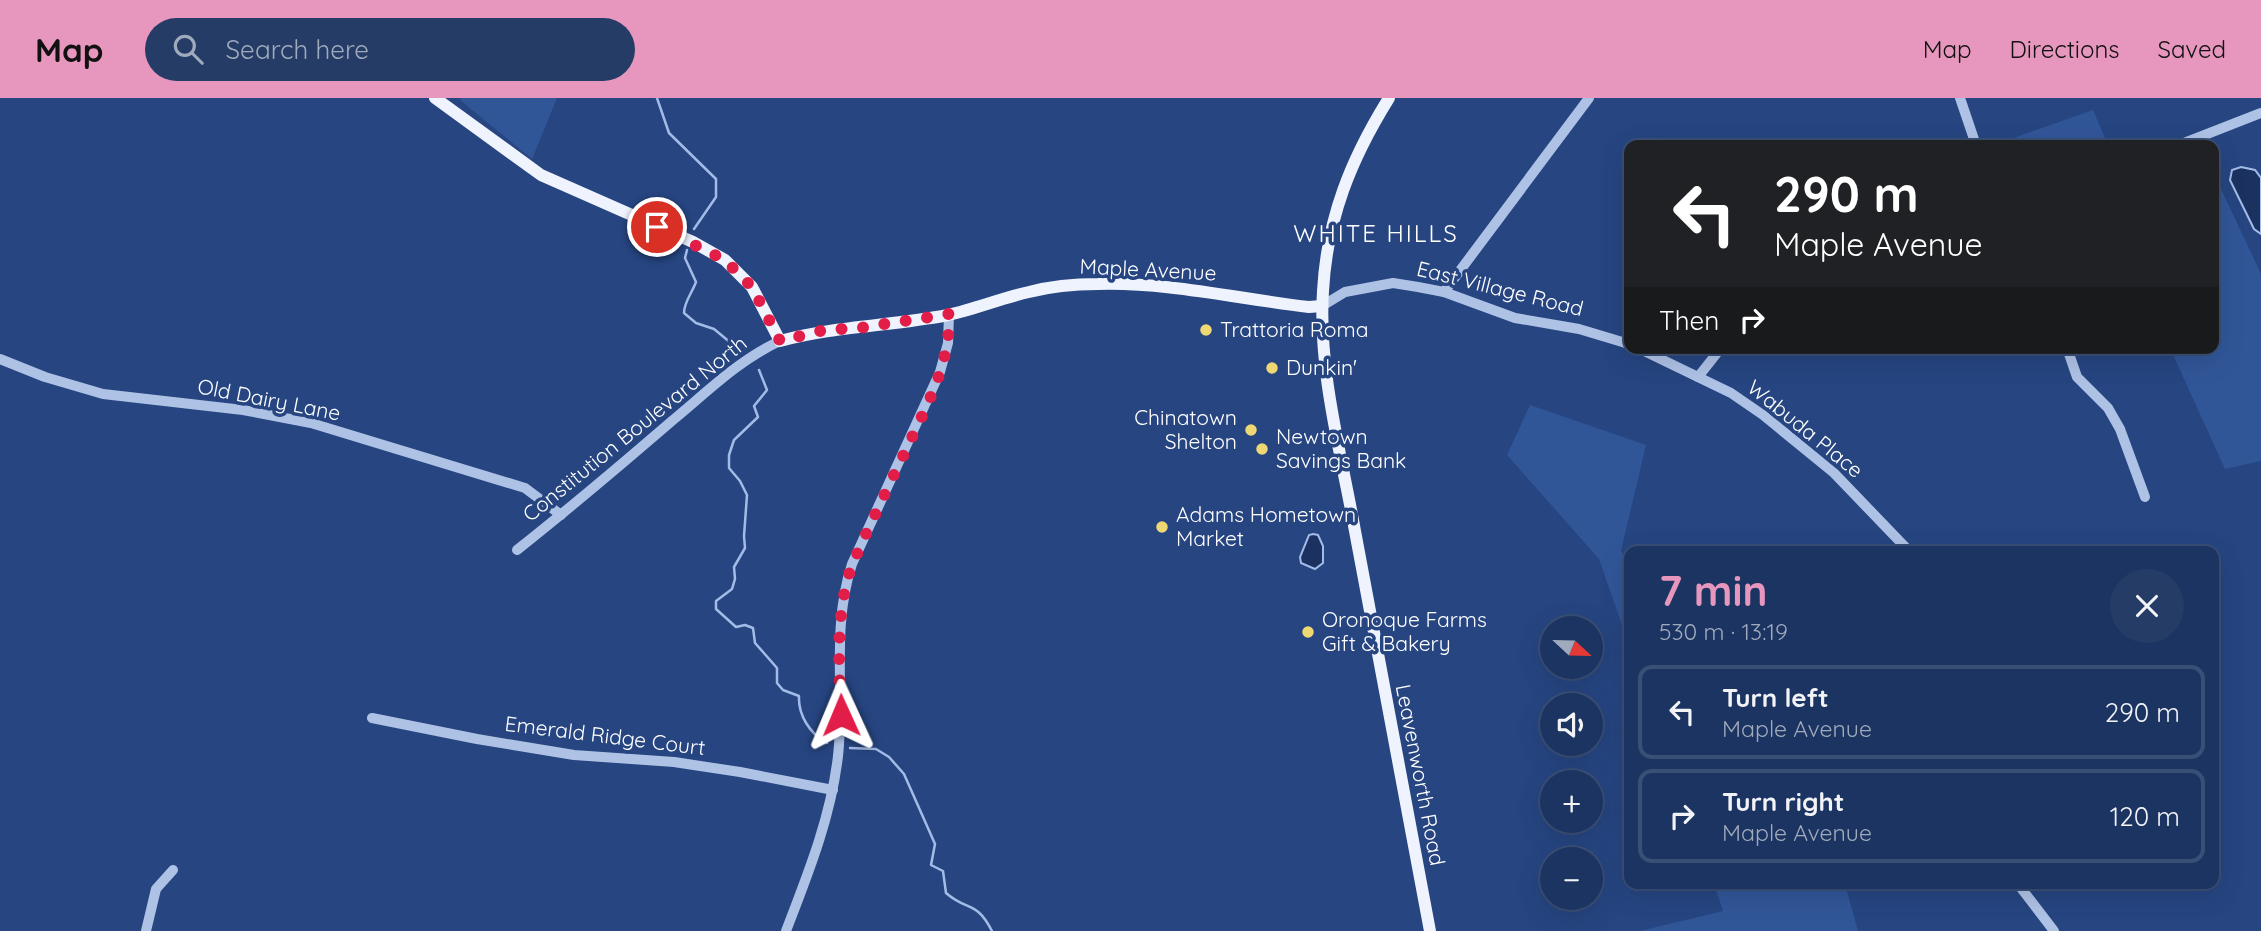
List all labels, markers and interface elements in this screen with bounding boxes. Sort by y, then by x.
search box [145,18,635,81]
text: Map [35,29,103,70]
icon: search [169,30,207,68]
text: Search here [225,33,369,66]
text: Map [1923,34,1972,64]
text: Directions [2010,34,2120,64]
text: Saved [2158,34,2226,64]
text: 290 m [1774,163,1919,224]
icon: left [1659,168,1750,259]
pin [627,197,687,257]
icon: arrive [638,208,676,246]
district label: WHITE HILLS [1293,218,1459,248]
text: Maple Avenue [1774,224,1983,264]
street label: Maple Avenue [1079,252,1217,286]
street label: East Village Road [1414,255,1586,321]
icon: right [1733,301,1771,339]
text: Then [1659,304,1719,337]
place label: Trattoria Roma [1220,316,1368,342]
marker: Trattoria Roma [1198,322,1214,338]
street label: Constitution Boulevard North [517,330,752,527]
place label: Dunkin' [1286,354,1357,380]
marker: Dunkin' [1264,360,1280,376]
street label: Old Dairy Lane [195,372,343,426]
street label: Wabuda Place [1742,374,1869,483]
place label: Chinatown Shelton [1134,404,1237,454]
marker: Chinatown Shelton [1243,422,1259,438]
place label: Newtown Savings Bank [1276,423,1406,473]
marker: Newtown Savings Bank [1254,441,1270,457]
place label: Adams Hometown Market [1176,501,1356,551]
marker: Adams Hometown Market [1154,519,1170,535]
text: 7 min [1659,564,1768,617]
button: close [2110,569,2184,643]
place label: Oronoque Farms Gift & Bakery [1322,606,1487,656]
north arrow [1540,616,1603,679]
map controls [1540,616,1603,910]
text: 530 m · 13:19 [1659,617,1788,646]
marker: Oronoque Farms Gift & Bakery [1300,624,1316,640]
position arrow [804,678,878,752]
text: Turn left [1722,681,1829,714]
street label: Leavenworth Road [1391,682,1451,868]
button: sound [1540,693,1603,756]
icon: left [1663,693,1701,731]
text: 290 m [2105,696,2180,729]
street label: Emerald Ridge Court [503,710,707,760]
text: Maple Avenue [1722,714,1872,743]
button: + [1540,770,1603,833]
text: Turn right [1722,785,1844,818]
icon: right [1663,797,1701,835]
text: 120 m [2110,800,2180,833]
text: Maple Avenue [1722,818,1872,847]
button: − [1540,847,1603,910]

